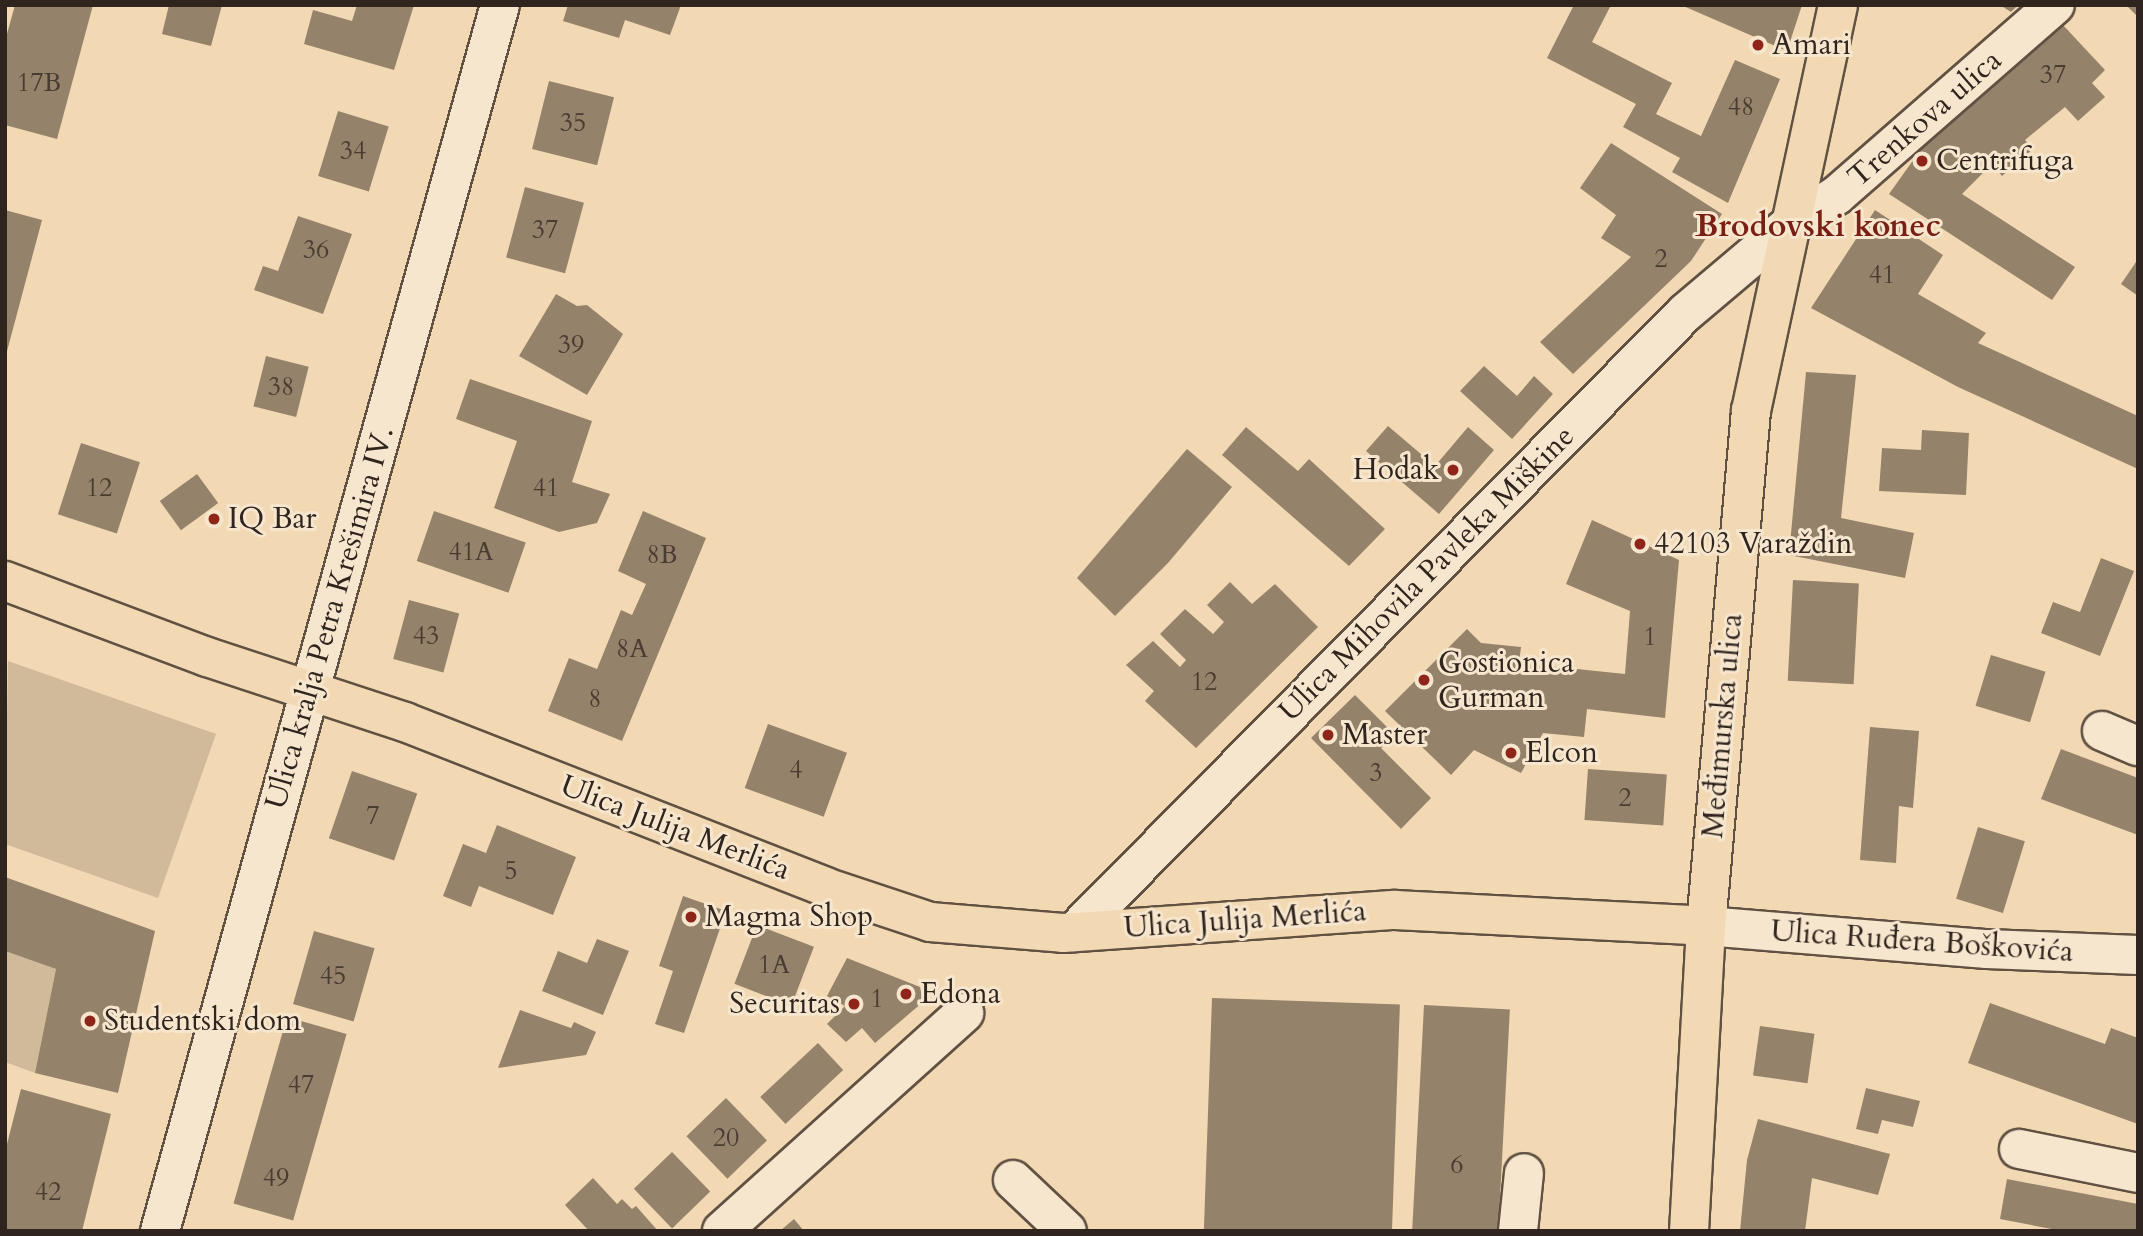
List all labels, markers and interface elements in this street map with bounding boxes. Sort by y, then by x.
place label: Amari [1772,27,1851,63]
marker: Amari [1750,37,1766,53]
street label: Trenkova ulica [1841,43,2009,195]
house number: 37 [2040,59,2066,91]
house number: 17B [17,67,61,99]
house number: 48 [1728,91,1754,123]
house number: 35 [560,107,586,139]
house number: 34 [340,135,366,167]
place label: Centrifuga [1936,143,2074,179]
marker: Centrifuga [1914,153,1930,169]
district label: Brodovski konec [1695,207,1941,245]
house number: 37 [532,214,558,246]
house number: 36 [303,234,329,266]
house number: 2 [1654,243,1668,275]
house number: 41 [1869,259,1895,291]
house number: 39 [558,329,584,361]
house number: 38 [268,371,294,403]
street label: Ulica Mihovila Pavleka Miškine [1272,419,1582,729]
street label: Ulica kralja Petra Krešimira IV. [258,423,402,813]
place label: Hodak [1353,452,1439,488]
marker: Hodak [1445,462,1461,478]
house number: 12 [86,472,112,504]
house number: 41 [533,472,559,504]
place label: IQ Bar [228,501,316,537]
marker: IQ Bar [206,511,222,527]
place label: 42103 Varaždin [1654,526,1853,562]
house number: 41A [448,536,494,568]
marker: 42103 Varaždin [1632,536,1648,552]
house number: 8B [647,539,677,571]
street label: Međimurska ulica [1695,612,1751,840]
house number: 43 [413,620,439,652]
house number: 1 [1643,621,1657,653]
house number: 8A [616,633,648,665]
place label: Gostionica Gurman [1438,645,1574,716]
house number: 12 [1191,666,1217,698]
marker: Gostionica Gurman [1416,672,1432,688]
house number: 8 [588,683,602,715]
place label: Master [1342,717,1427,753]
marker: Master [1320,727,1336,743]
place label: Elcon [1525,735,1598,771]
marker: Elcon [1503,745,1519,761]
house number: 4 [789,754,803,786]
house number: 3 [1369,757,1383,789]
street label: Ulica Julija Merlića [555,768,795,888]
house number: 2 [1618,782,1632,814]
house number: 7 [366,800,380,832]
house number: 5 [504,855,518,887]
street label: Ulica Julija Merlića [1123,894,1367,946]
place label: Magma Shop [705,899,873,935]
marker: Magma Shop [683,909,699,925]
street label: Ulica Ruđera Boškovića [1769,913,2075,971]
house number: 1A [758,949,790,981]
house number: 45 [320,960,346,992]
place label: Edona [920,976,1001,1012]
house number: 1 [870,983,884,1015]
place label: Securitas [729,986,840,1022]
marker: Edona [898,986,914,1002]
marker: Securitas [846,996,862,1012]
place label: Studentski dom [104,1003,301,1039]
marker: Studentski dom [82,1013,98,1029]
house number: 47 [288,1069,314,1101]
house number: 20 [713,1122,739,1154]
house number: 6 [1450,1149,1464,1181]
house number: 49 [263,1162,289,1194]
house number: 42 [35,1176,61,1208]

